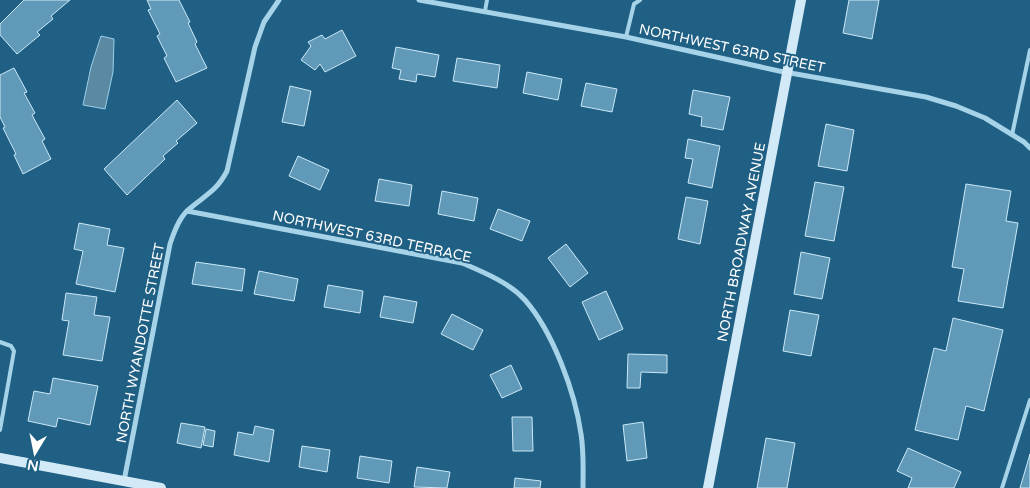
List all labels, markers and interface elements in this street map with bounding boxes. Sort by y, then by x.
street label: NORTHWEST 63RD STREET [637,20,827,77]
street label: NORTH BROADWAY AVENUE [714,141,769,343]
street label: NORTHWEST 63RD TERRACE [271,207,473,266]
street label: NORTH WYANDOTTE STREET [113,241,168,445]
north arrow [10,428,60,478]
text: N [26,456,40,475]

